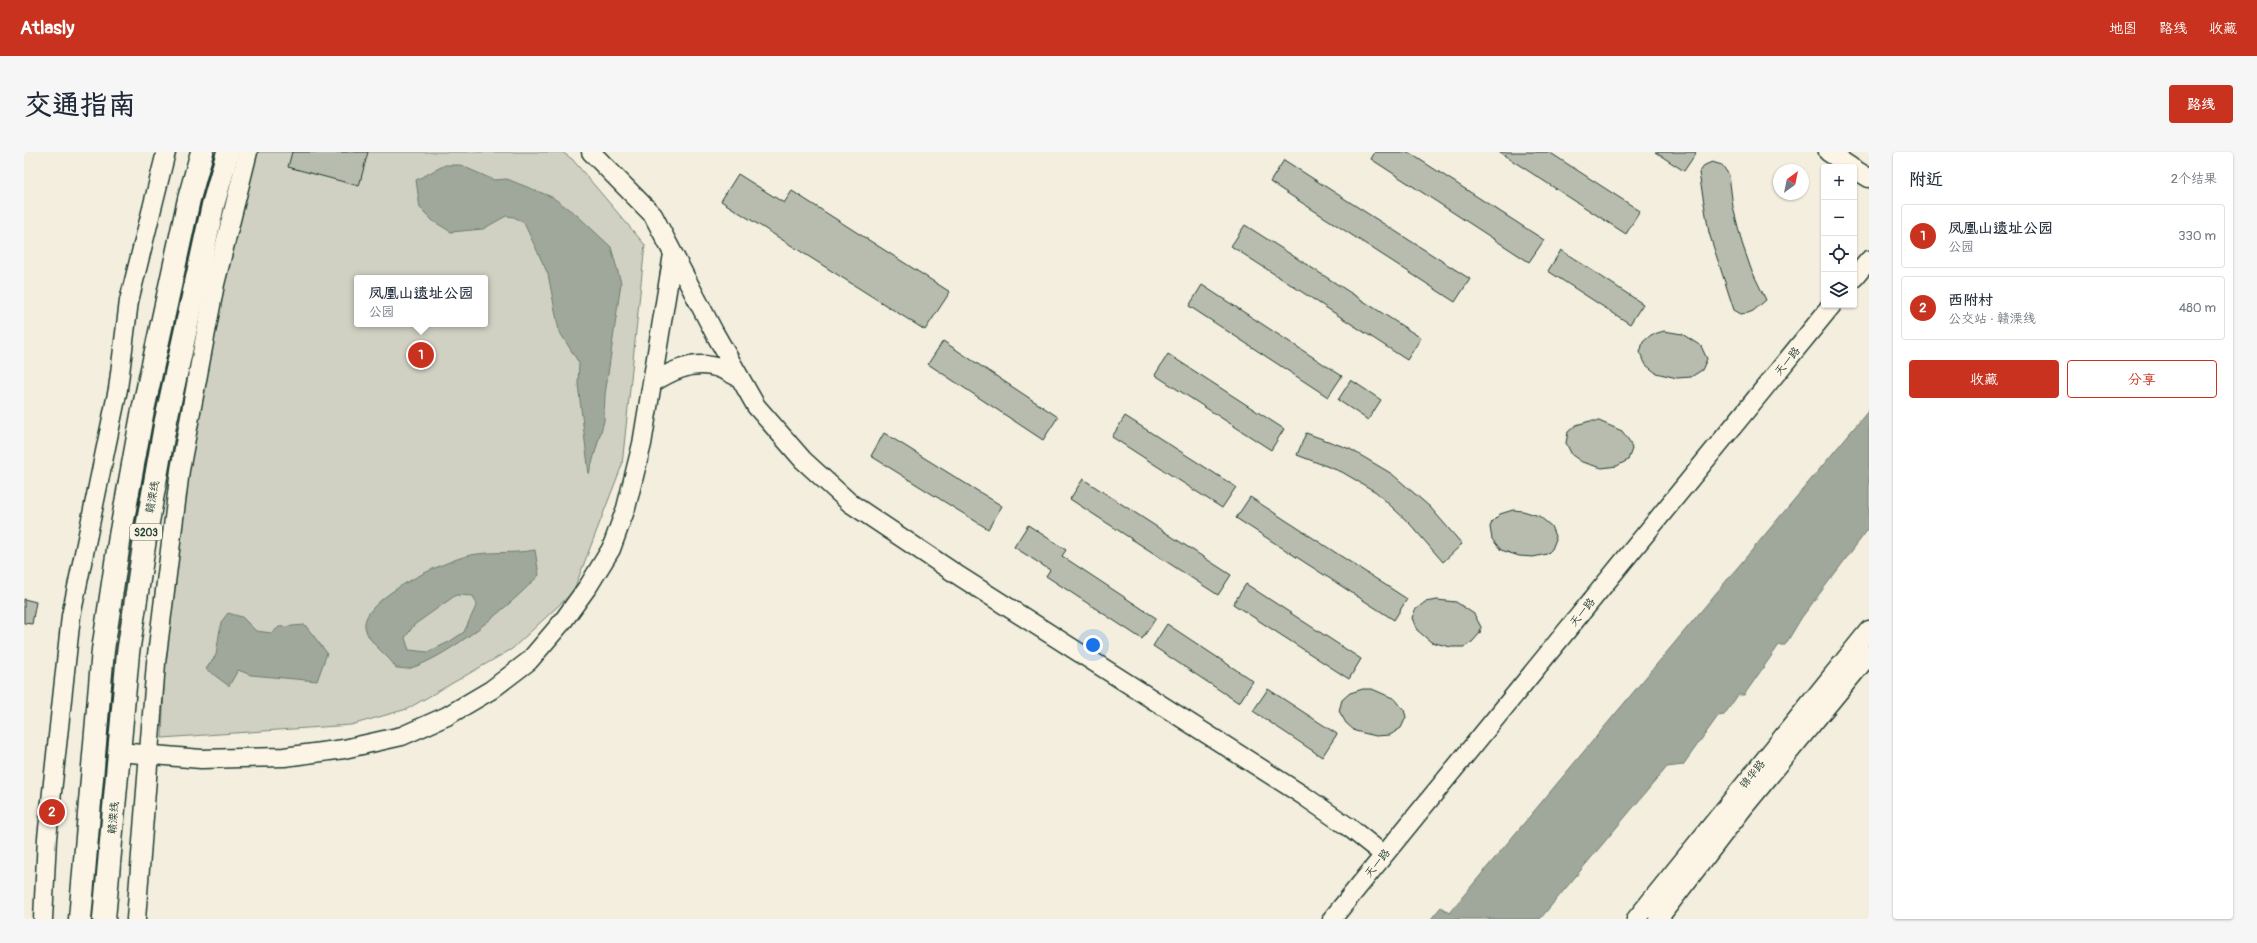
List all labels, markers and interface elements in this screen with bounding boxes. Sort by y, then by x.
text: Atlasly [20,16,74,40]
text: 地图 [2109,20,2137,37]
text: 路线 [2159,20,2187,37]
text: 收藏 [2209,20,2237,37]
button: 路线 [2169,85,2233,123]
text: 交通指南 [24,88,136,123]
north arrow [1773,164,1809,200]
map controls [1821,164,1857,308]
button: + [1821,164,1857,200]
text: 附近 [1909,169,1943,190]
text: 2个结果 [2171,171,2217,187]
button: − [1821,200,1857,236]
text: 凤凰山遗址公园 [1948,219,2053,238]
text: 1 [1920,228,1926,244]
text: 330 m [2178,228,2216,244]
button: locate [1821,236,1857,272]
text: 公园 [1948,239,1974,255]
button: layers [1821,272,1857,308]
popup [354,275,488,327]
text: 凤凰山遗址公园 [368,284,474,303]
text: 西附村 [1948,291,1993,310]
text: 2 [1919,300,1927,316]
text: 480 m [2179,300,2216,316]
text: 公园 [368,304,395,320]
text: 公交站 · 赣溧线 [1948,311,2036,327]
pin: 1 [408,340,434,370]
street label: 天一路 [1772,344,1803,378]
button: 收藏 [1909,360,2059,398]
button: 分享 [2067,360,2217,398]
street label: 赣溧线 [143,480,162,514]
road number: S203 [130,524,162,540]
street label: 天一路 [1567,595,1598,629]
your location [1083,635,1103,655]
street label: 锦华路 [1737,757,1768,791]
pin: 2 [39,797,65,827]
street label: 赣溧线 [106,801,121,835]
street label: 天一路 [1362,846,1393,880]

